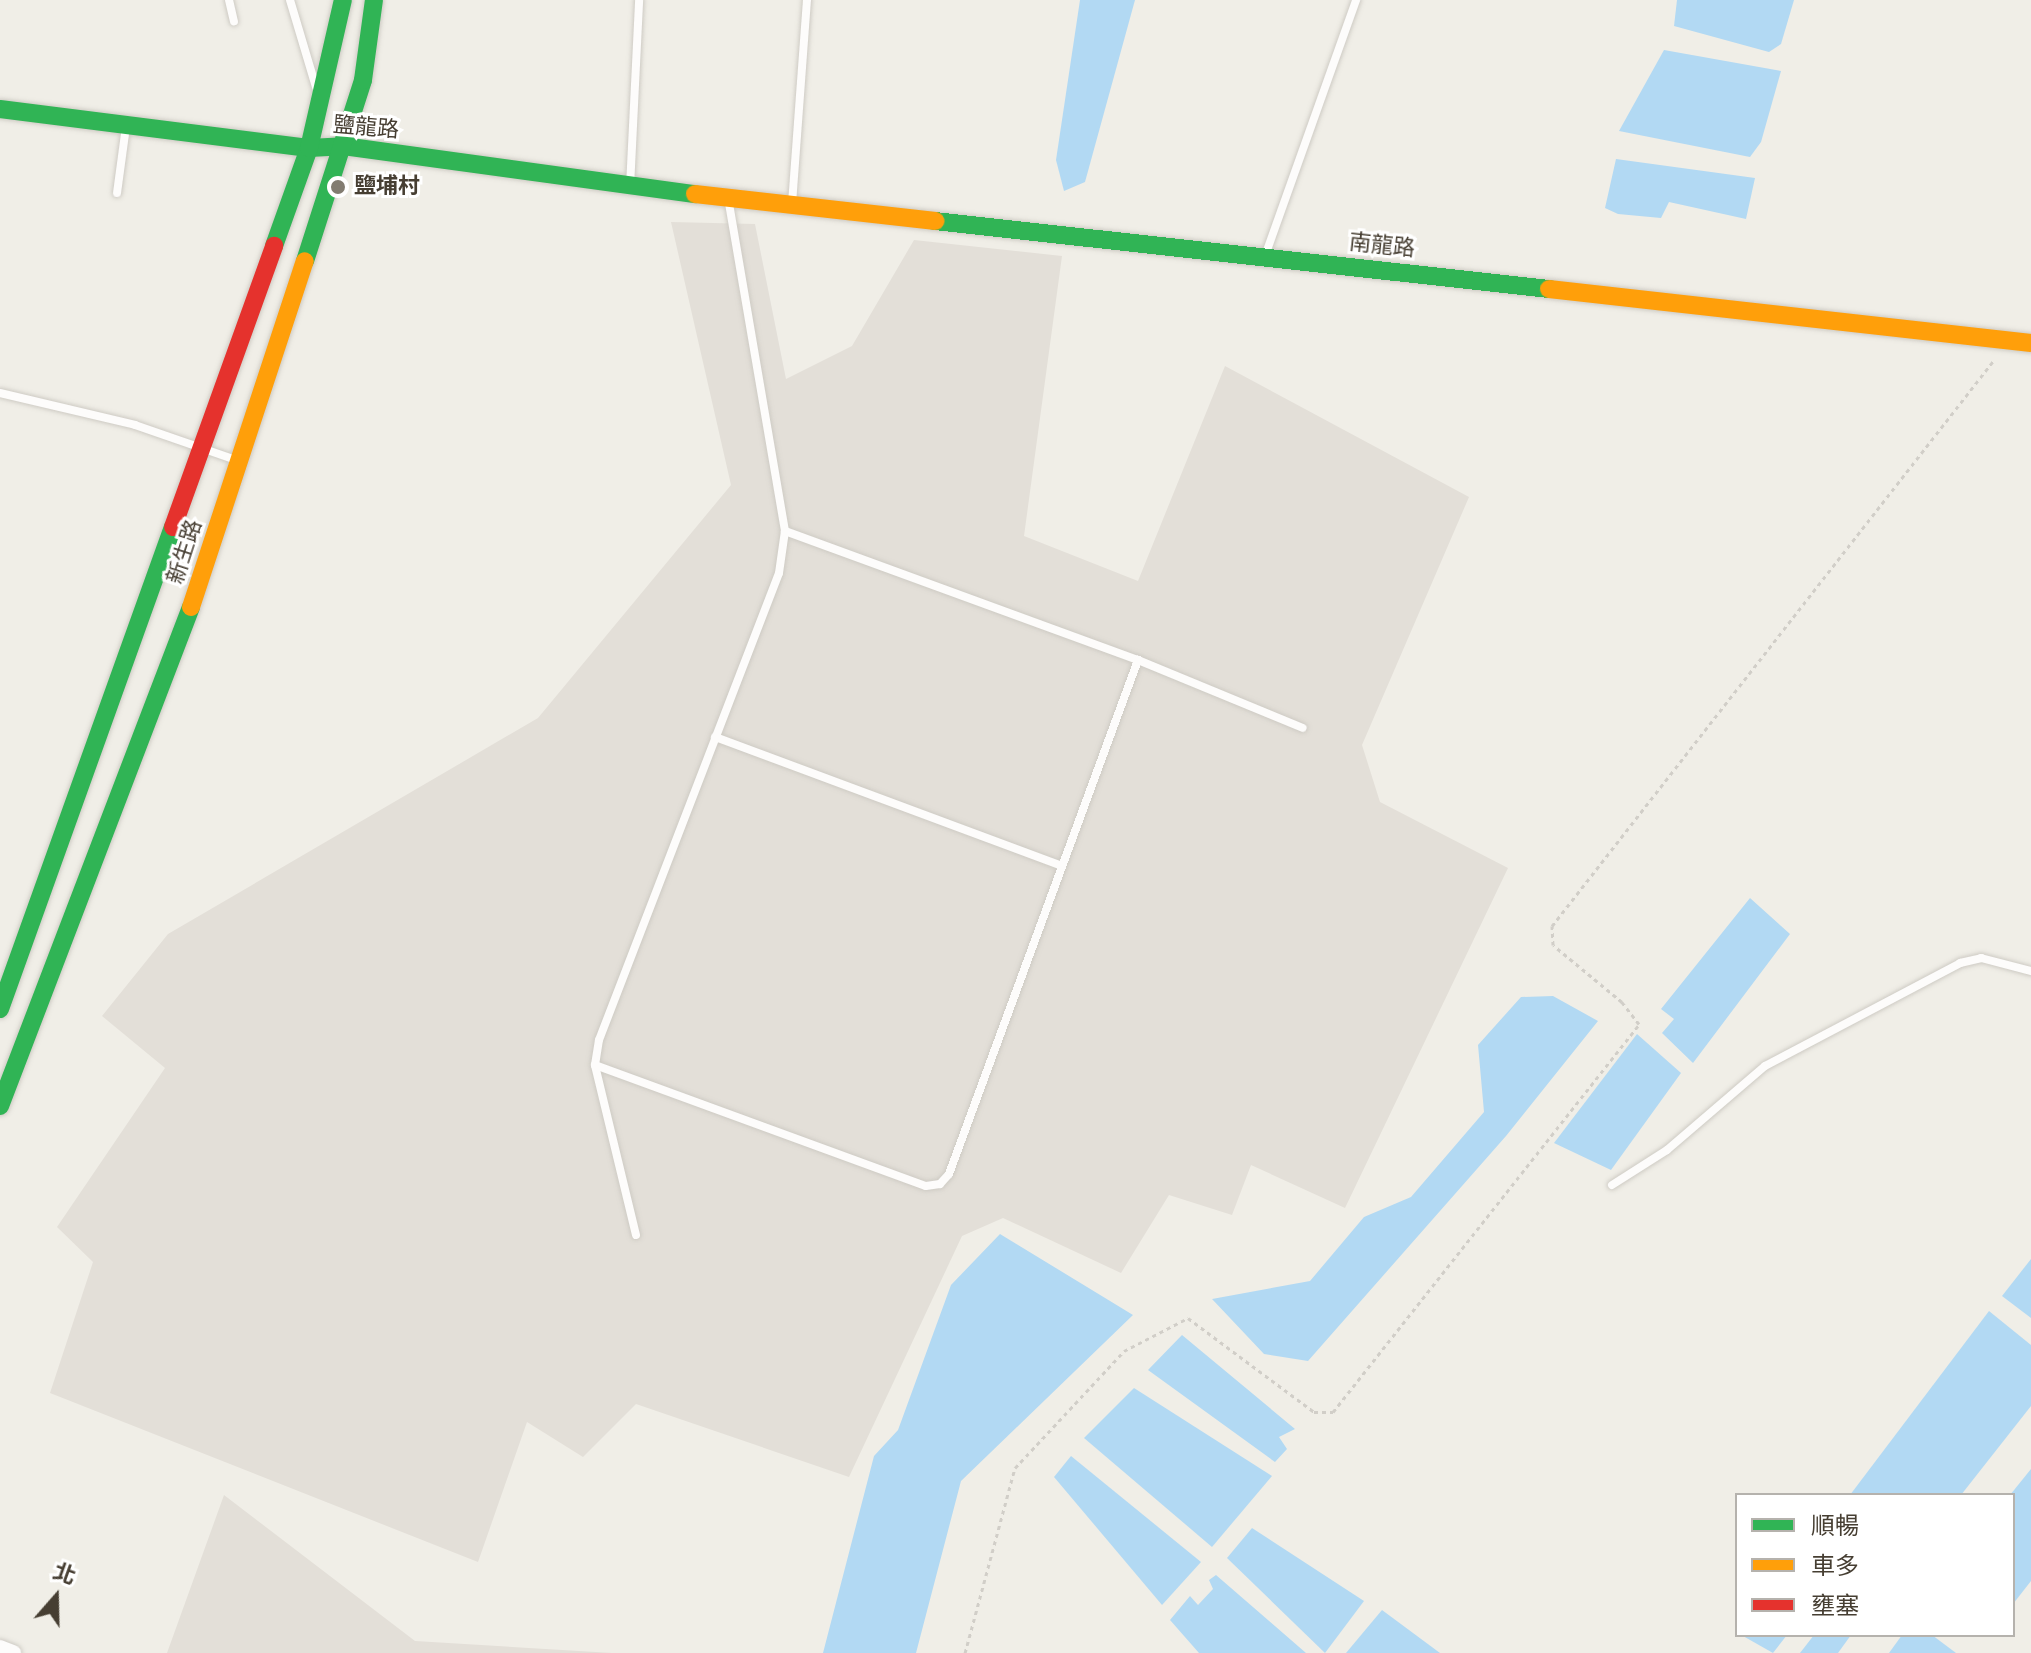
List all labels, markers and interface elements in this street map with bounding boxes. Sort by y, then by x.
street label: 鹽龍路 [332,112,400,144]
place label: 鹽埔村 [354,174,420,200]
marker: 鹽埔村 [329,178,347,196]
street label: 南龍路 [1348,229,1416,263]
street label: 新生路 [162,517,208,587]
legend [1735,1493,2015,1637]
text: 順暢 [1811,1509,1859,1544]
text: 車多 [1811,1549,1859,1584]
text: 北 [48,1556,80,1593]
north arrow [16,1557,96,1637]
text: 壅塞 [1811,1589,1859,1624]

